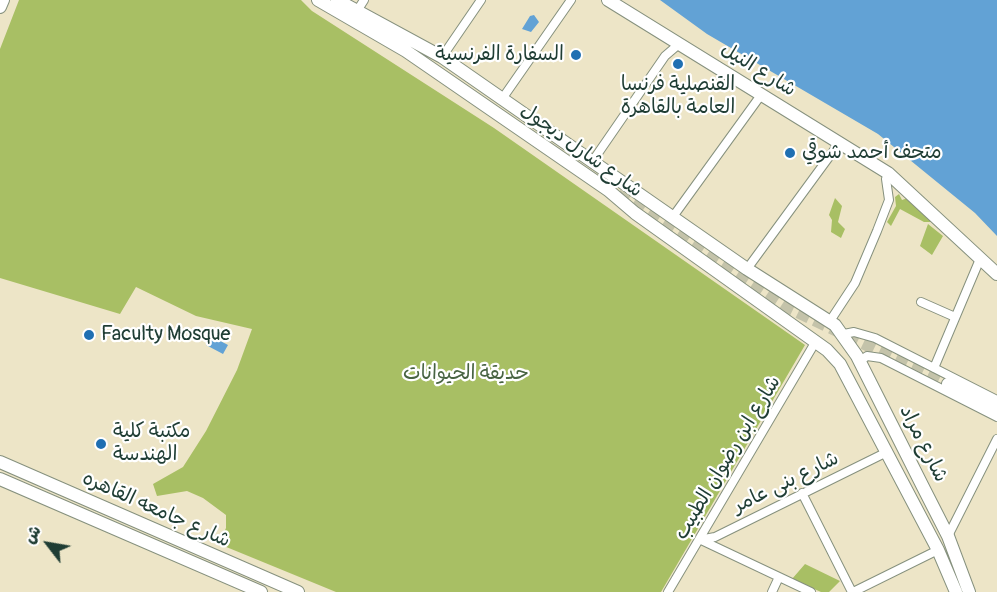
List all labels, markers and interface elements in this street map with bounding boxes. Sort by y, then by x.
street label: شارع النيل [716,38,800,102]
place label: السفارة الفرنسية [435,43,564,67]
marker: السفارة الفرنسية [569,48,583,62]
marker: القنصلية فرنسا العامة بالقاهرة [671,57,685,71]
place label: القنصلية فرنسا العامة بالقاهرة [621,73,735,120]
street label: شارع شارل ديجول [515,99,647,203]
place label: متحف أحمد شوقي [802,141,942,165]
marker: متحف أحمد شوقي [783,146,797,160]
place label: Faculty Mosque [101,323,230,347]
marker: Faculty Mosque [82,328,96,342]
park label: حديقة الحيوانات [403,362,529,386]
street label: شارع ابن رضوان الطبيب [670,372,786,544]
street label: شارع مراد [894,402,952,486]
place label: مكتبة كلية الهندسة [113,420,190,467]
marker: مكتبة كلية الهندسة [94,437,108,451]
street label: شارع بنى عامر [729,447,843,519]
street label: شارع جامعه القاهره [78,467,234,553]
north arrow [18,514,78,574]
text: ش [19,522,46,547]

